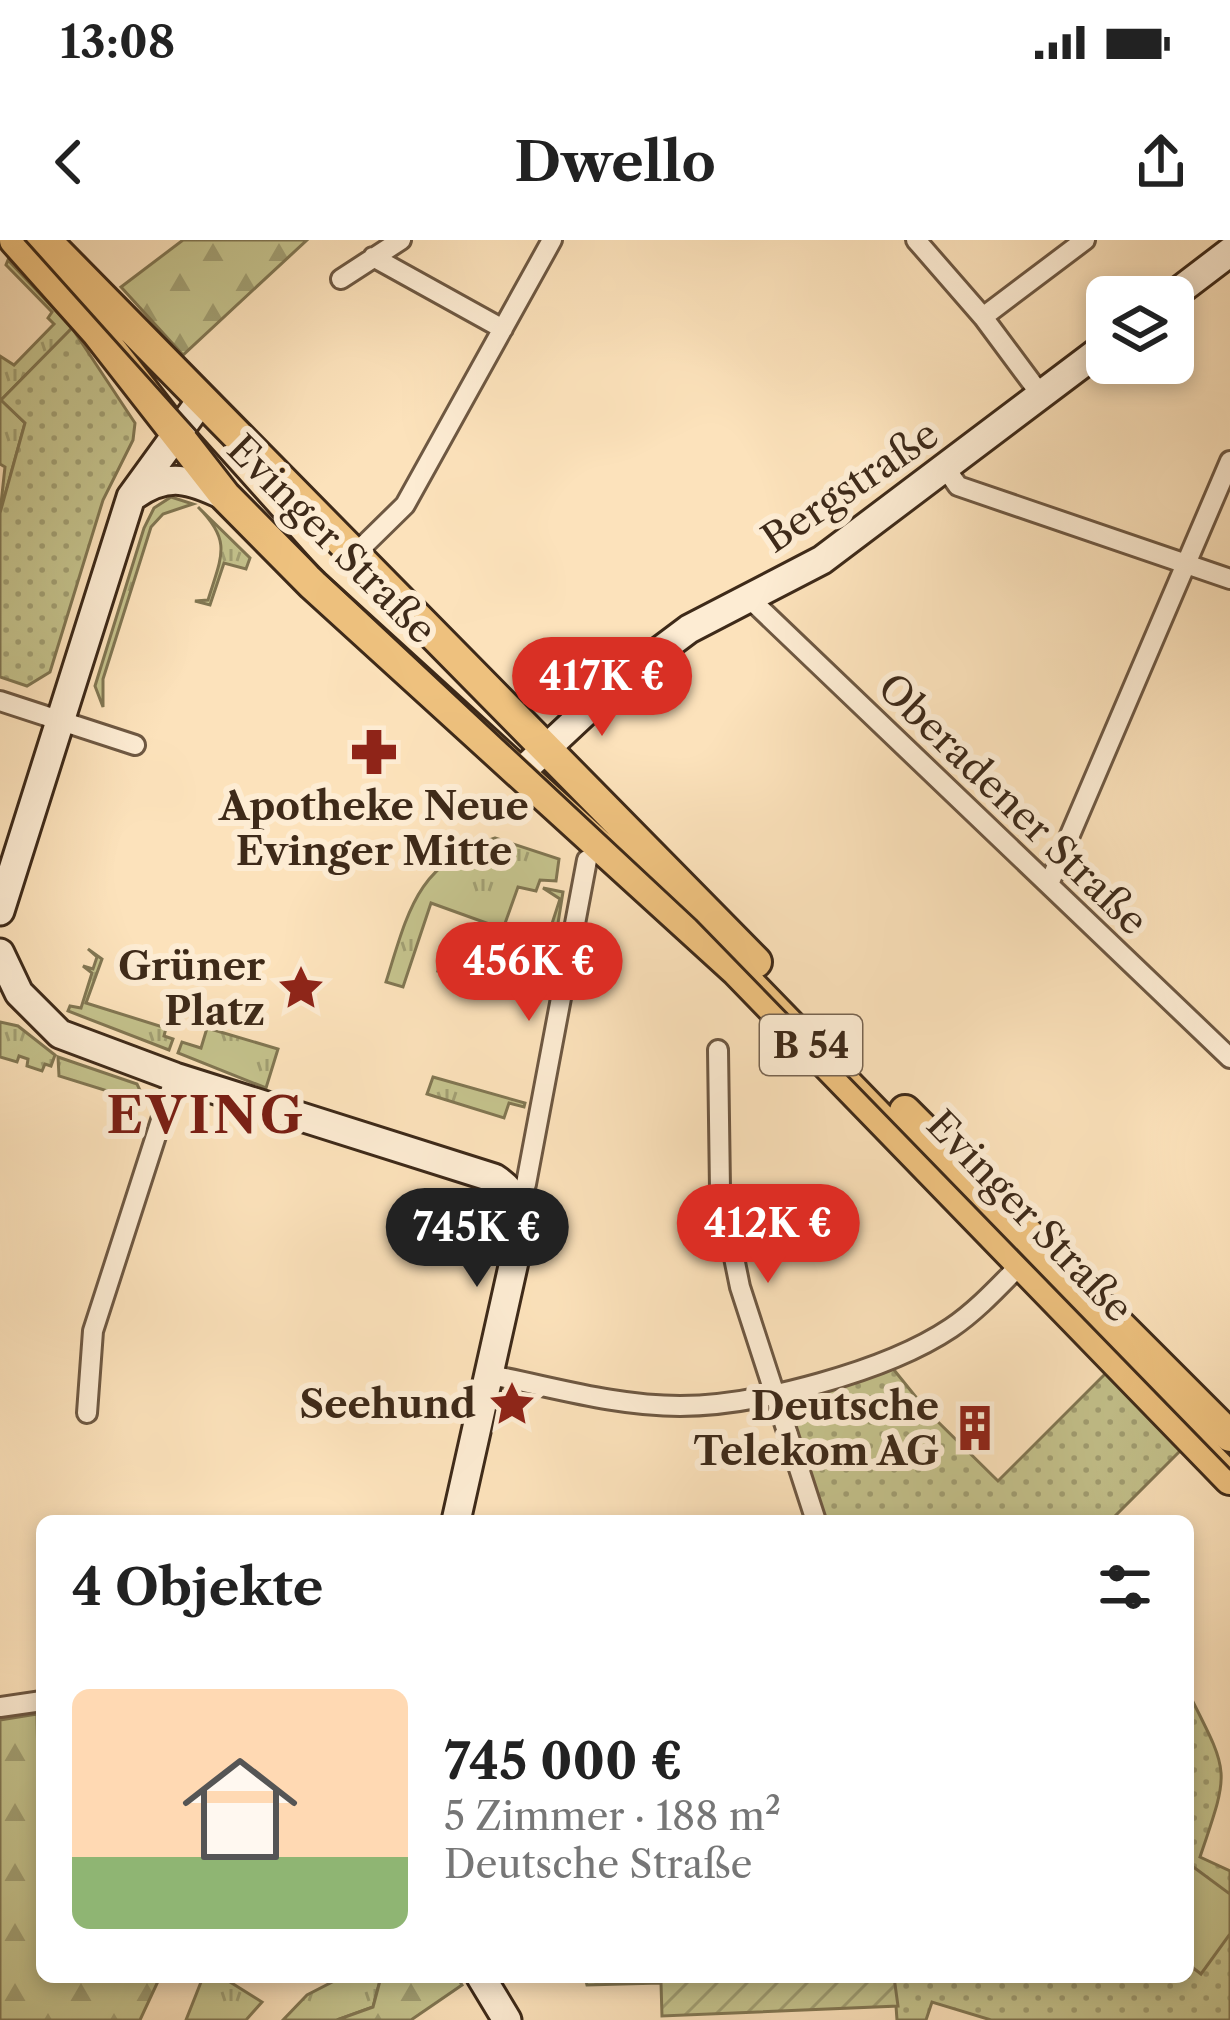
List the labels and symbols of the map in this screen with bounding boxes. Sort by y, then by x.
street label: Bergstraße [753,410,947,562]
street label: Evinger Straße [218,425,446,653]
pin: 417K € [504,637,700,739]
street label: Oberadener Straße [868,663,1158,945]
pharmacy icon: Apotheke Neue Evinger Mitte [349,727,399,777]
place label: Apotheke Neue Evinger Mitte [218,782,529,875]
pin: 456K € [431,922,627,1024]
place label: Grüner Platz [118,942,265,1035]
place icon: Grüner Platz [276,963,326,1013]
road number: B 54 [760,1015,862,1075]
district label: EVING [106,1084,306,1146]
street label: Evinger Straße [917,1100,1143,1332]
pin: 412K € [670,1184,866,1286]
pin: 745K € [379,1188,575,1290]
place icon: Seehund [487,1379,537,1429]
place label: Seehund [299,1380,476,1428]
place label: Deutsche Telekom AG [693,1382,939,1475]
building icon: Deutsche Telekom AG [950,1403,1000,1453]

